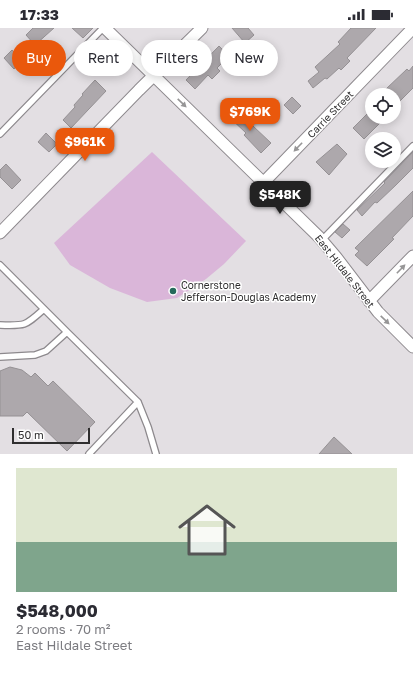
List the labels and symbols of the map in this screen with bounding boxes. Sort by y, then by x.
street label: Carrie Street [305,88,355,140]
one-way arrow [177,98,187,108]
pin: $769K [222,98,278,132]
pin: $961K [57,128,113,162]
one-way arrow [293,142,303,152]
pin: $548K [252,181,308,215]
street label: East Hildale Street [313,232,377,310]
one-way arrow [396,264,406,274]
place label: Cornerstone Jefferson-Douglas Academy [181,279,317,303]
marker: Cornerstone Jefferson-Douglas Academy [168,286,178,296]
one-way arrow [380,315,390,325]
scale bar [12,426,90,445]

